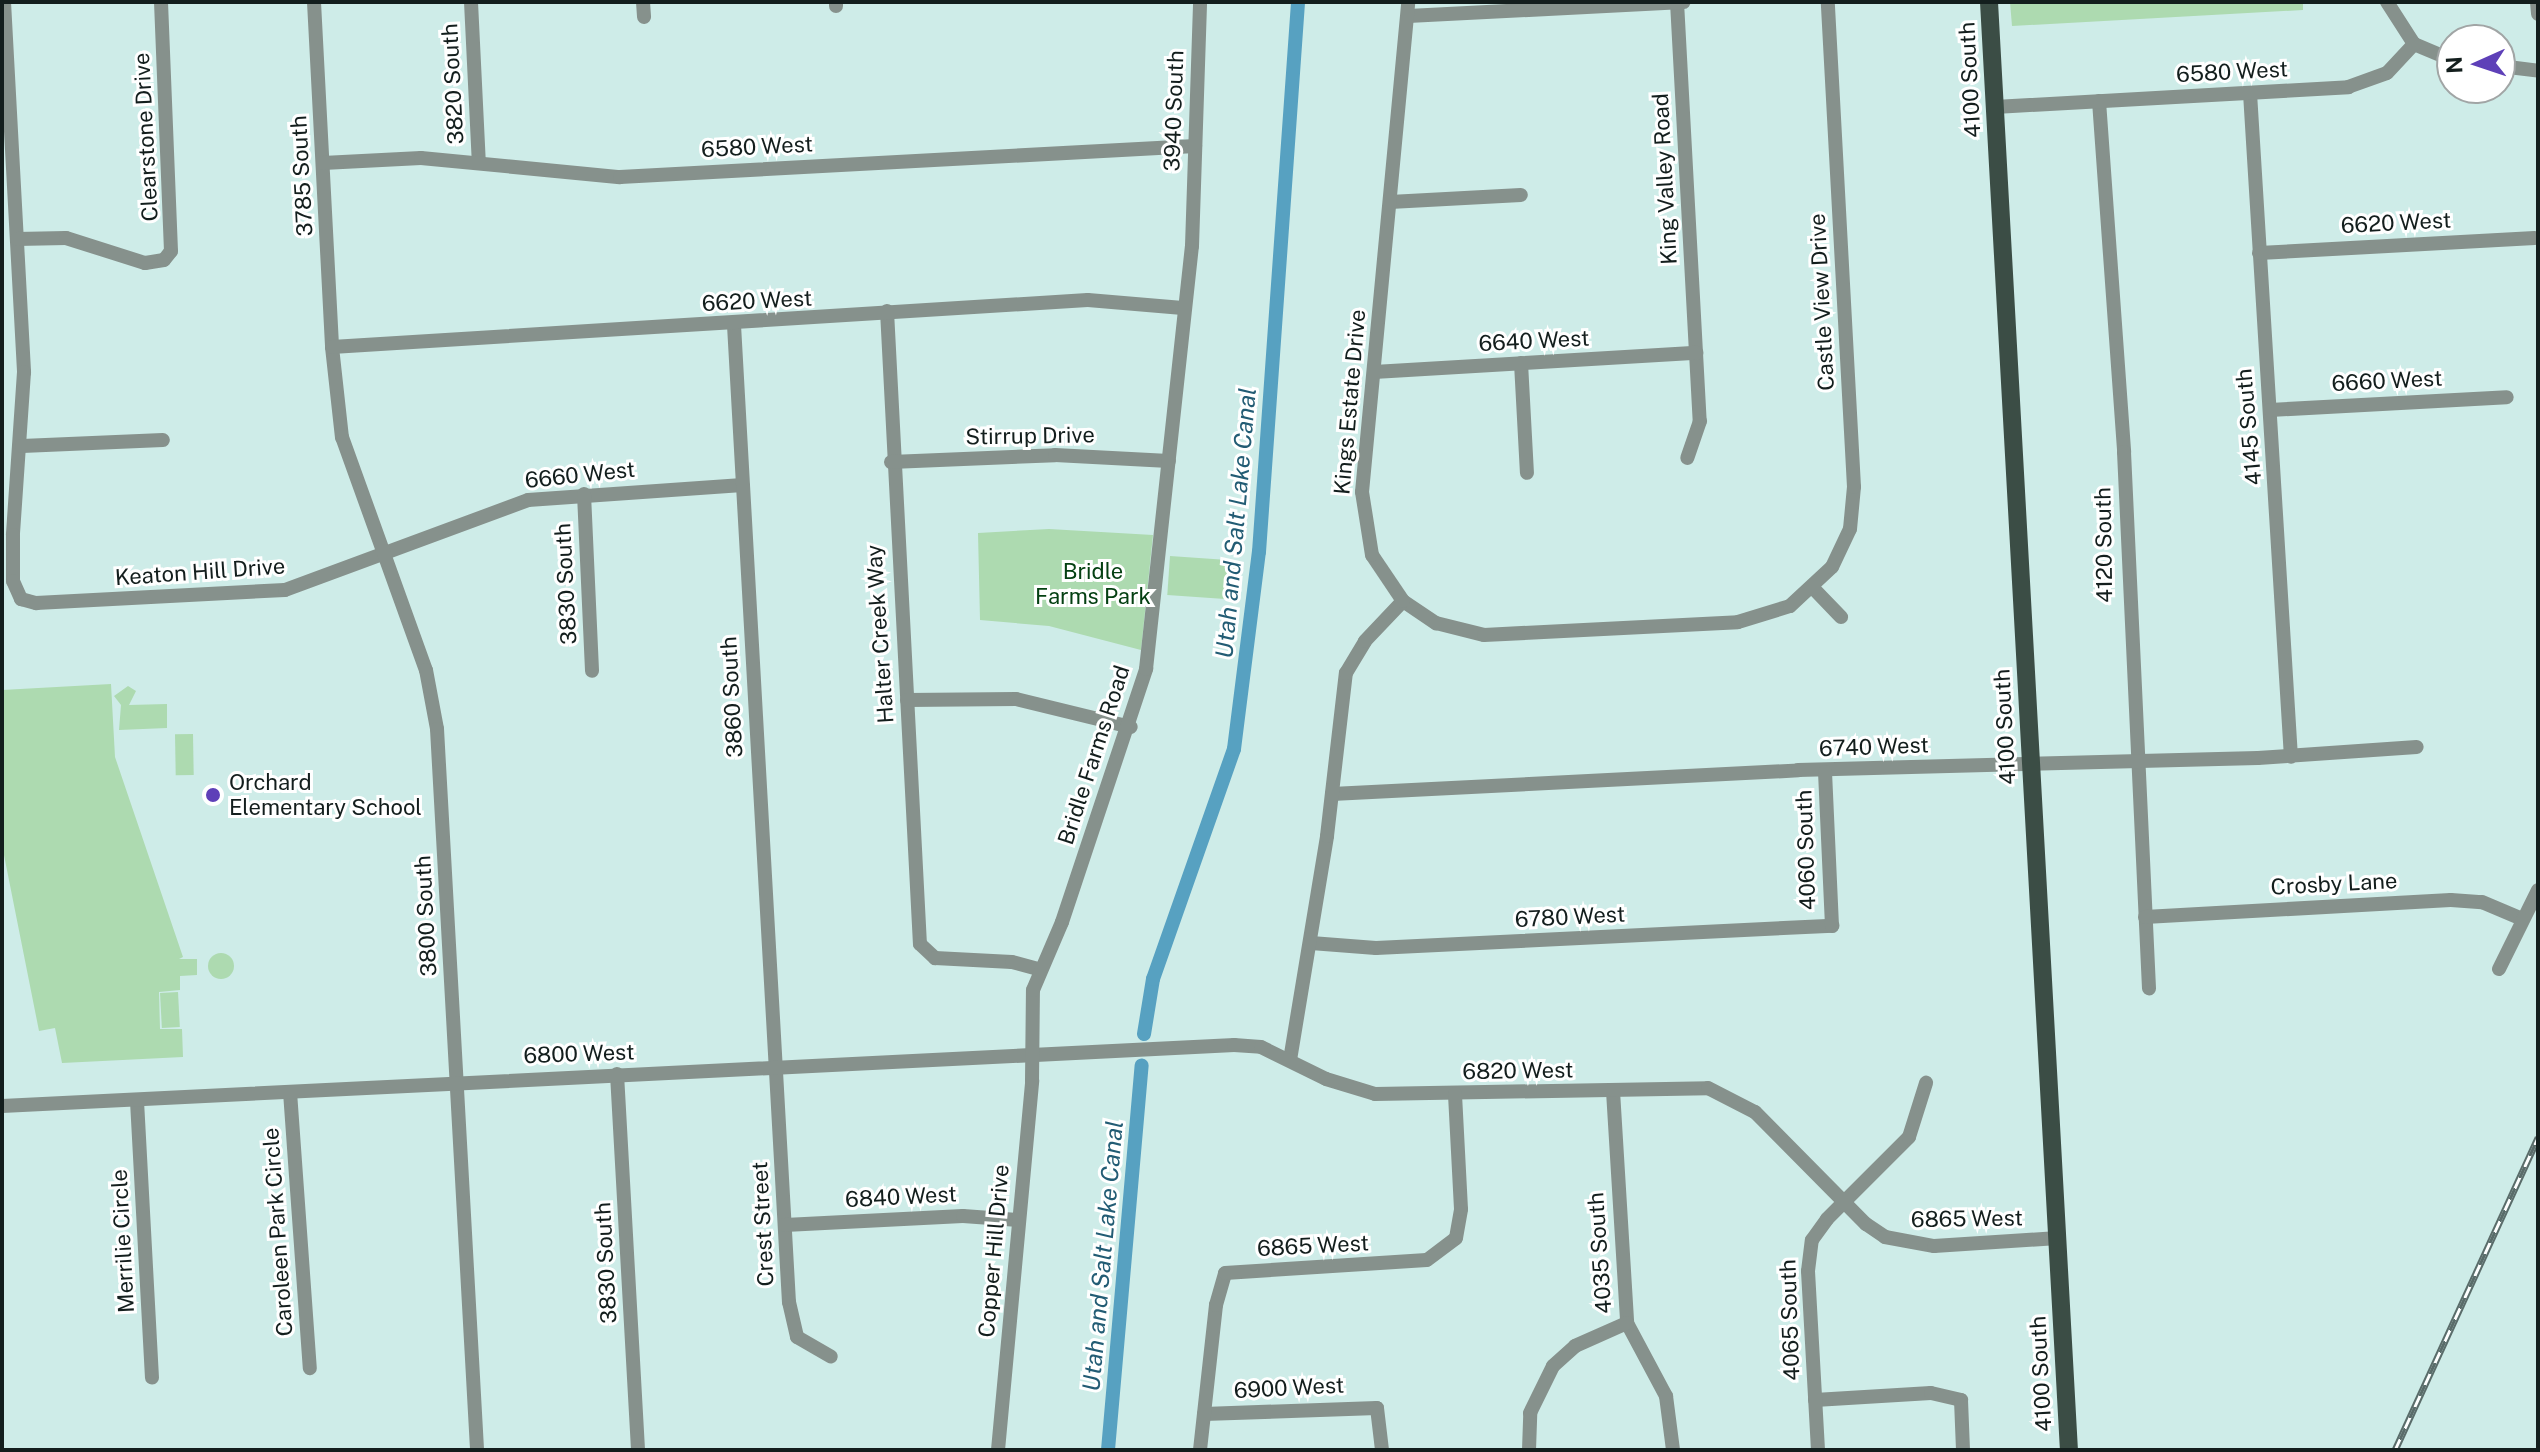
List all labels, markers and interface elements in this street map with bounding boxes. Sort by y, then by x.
street label: 4100 South [1954,21,1986,139]
street label: 3820 South [437,23,469,145]
north arrow [2436,24,2516,104]
street label: 3940 South [1159,50,1189,172]
street label: Clearstone Drive [128,52,164,222]
street label: 6580 West [2175,56,2289,88]
text: N [2441,56,2467,74]
street label: King Valley Road [1647,92,1683,266]
street label: 3785 South [286,115,318,237]
street label: 6580 West [700,131,814,163]
street label: 6620 West [2340,207,2452,239]
street label: Castle View Drive [1804,212,1840,392]
street label: 6620 West [701,285,813,317]
street label: Kings Estate Drive [1329,308,1371,496]
street label: 6640 West [1478,325,1590,357]
street label: 6660 West [2331,365,2443,397]
street label: 4145 South [2231,368,2267,486]
water label: Utah and Salt Lake Canal [1210,386,1262,660]
street label: Stirrup Drive [965,422,1095,450]
street label: 6660 West [523,456,637,494]
street label: 4120 South [2090,487,2118,603]
street label: 3830 South [550,523,582,645]
street label: Halter Creek Way [861,544,899,724]
street label: Keaton Hill Drive [114,553,286,591]
park label: Bridle Farms Park [1035,558,1151,610]
street label: 3860 South [716,636,748,758]
street label: Bridle Farms Road [1053,662,1135,848]
street label: 4100 South [1989,668,2021,786]
street label: 6740 West [1818,732,1930,762]
place label: Orchard Elementary School [229,769,422,820]
marker: Orchard Elementary School [204,786,222,804]
street label: 4060 South [1791,789,1821,911]
street label: 3800 South [410,855,442,977]
street label: Crosby Lane [2270,867,2398,901]
street label: 6780 West [1514,901,1626,933]
street label: 6800 West [523,1039,635,1069]
street label: 6820 West [1462,1057,1574,1085]
water label: Utah and Salt Lake Canal [1077,1119,1129,1393]
street label: Caroleen Park Circle [258,1127,298,1337]
street label: Crest Street [747,1161,779,1287]
street label: Copper Hill Drive [973,1163,1015,1339]
street label: Merrilie Circle [106,1168,140,1314]
street label: 6840 West [844,1181,958,1213]
street label: 4035 South [1583,1191,1617,1315]
street label: 3830 South [590,1202,622,1324]
street label: 6865 West [1910,1205,2024,1233]
street label: 6865 West [1256,1230,1370,1262]
street label: 4065 South [1775,1259,1805,1381]
street label: 4100 South [2025,1315,2057,1433]
street label: 6900 West [1233,1372,1345,1404]

